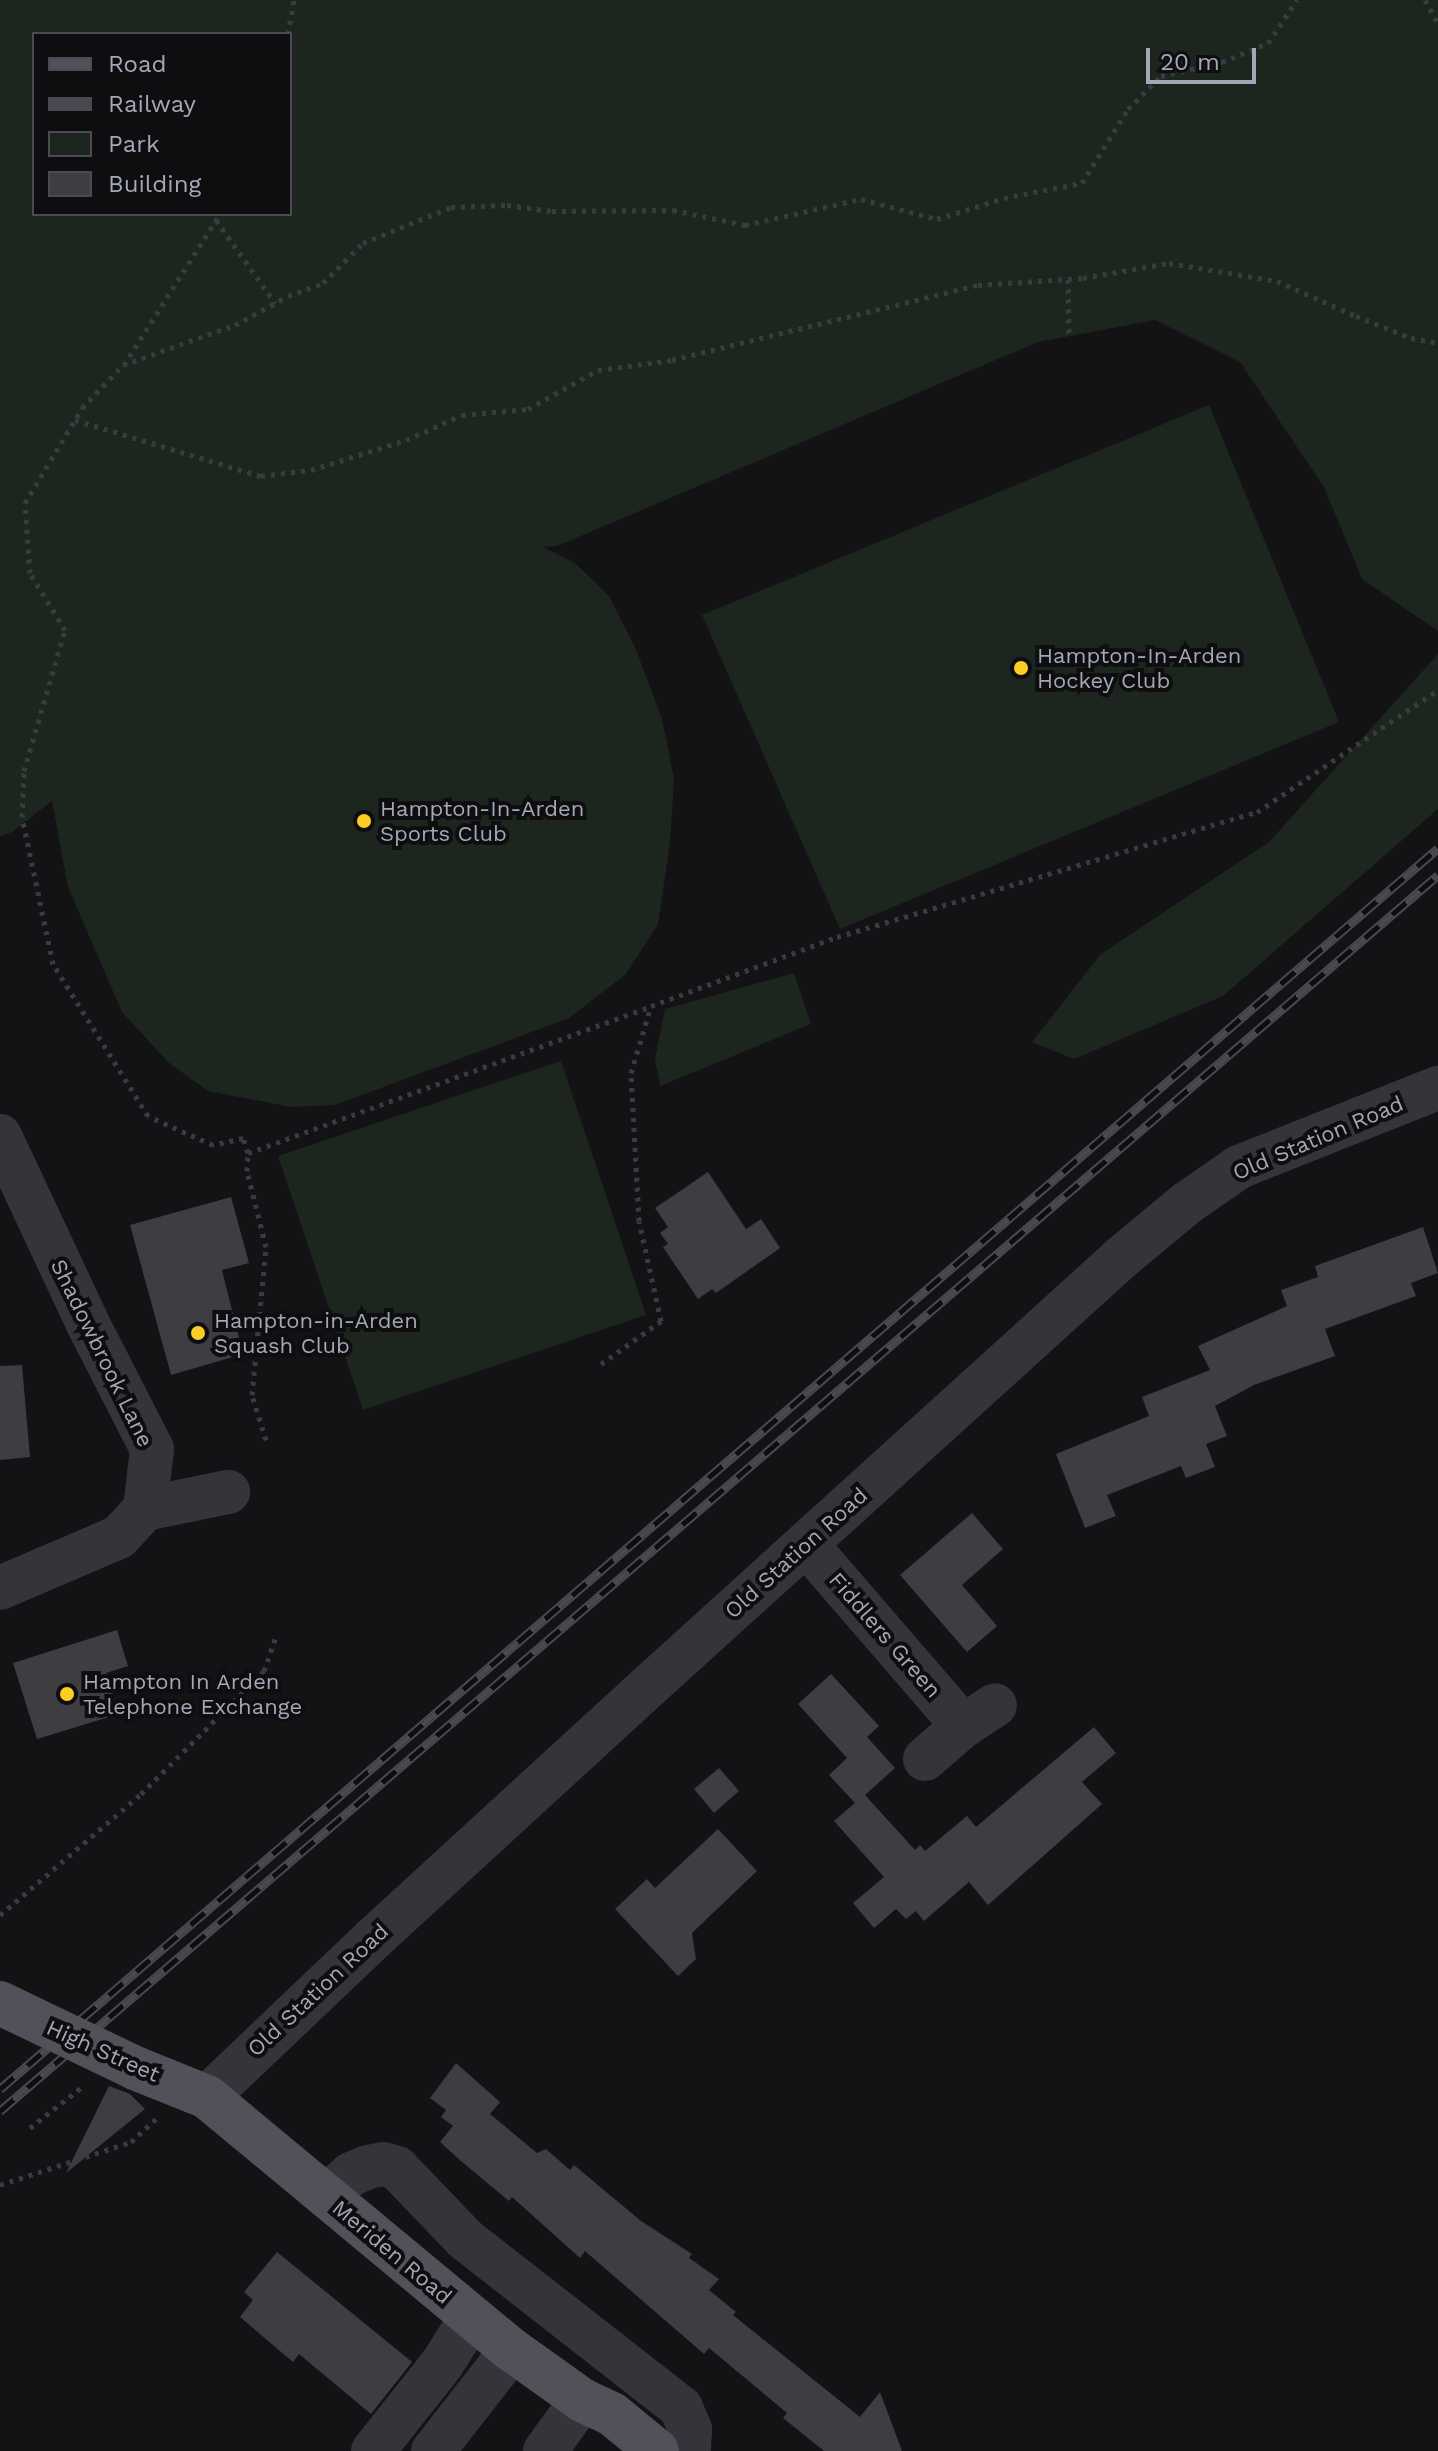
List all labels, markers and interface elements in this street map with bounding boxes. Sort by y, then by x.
legend [32,32,292,216]
scale bar [1150,32,1260,82]
text: 20 m [1160,48,1220,76]
text: Road [108,50,167,78]
text: Railway [108,90,196,118]
text: Park [108,130,160,158]
text: Building [108,170,201,198]
place label: Hampton-In-Arden Hockey Club [1037,642,1241,694]
marker: Hampton-In-Arden Hockey Club [1012,659,1030,677]
place label: Hampton-In-Arden Sports Club [380,795,584,846]
marker: Hampton-In-Arden Sports Club [355,812,373,830]
street label: Old Station Road [1229,1090,1407,1186]
street label: Shadowbrook Lane [45,1255,159,1451]
place label: Hampton-in-Arden Squash Club [214,1307,418,1358]
marker: Hampton-in-Arden Squash Club [189,1324,207,1342]
street label: Old Station Road [719,1482,873,1624]
street label: Fiddlers Green [823,1567,947,1703]
place label: Hampton In Arden Telephone Exchange [83,1668,302,1720]
marker: Hampton In Arden Telephone Exchange [58,1685,76,1703]
street label: Old Station Road [242,1918,394,2062]
street label: High Street [42,2014,164,2088]
street label: Meriden Road [327,2195,457,2309]

